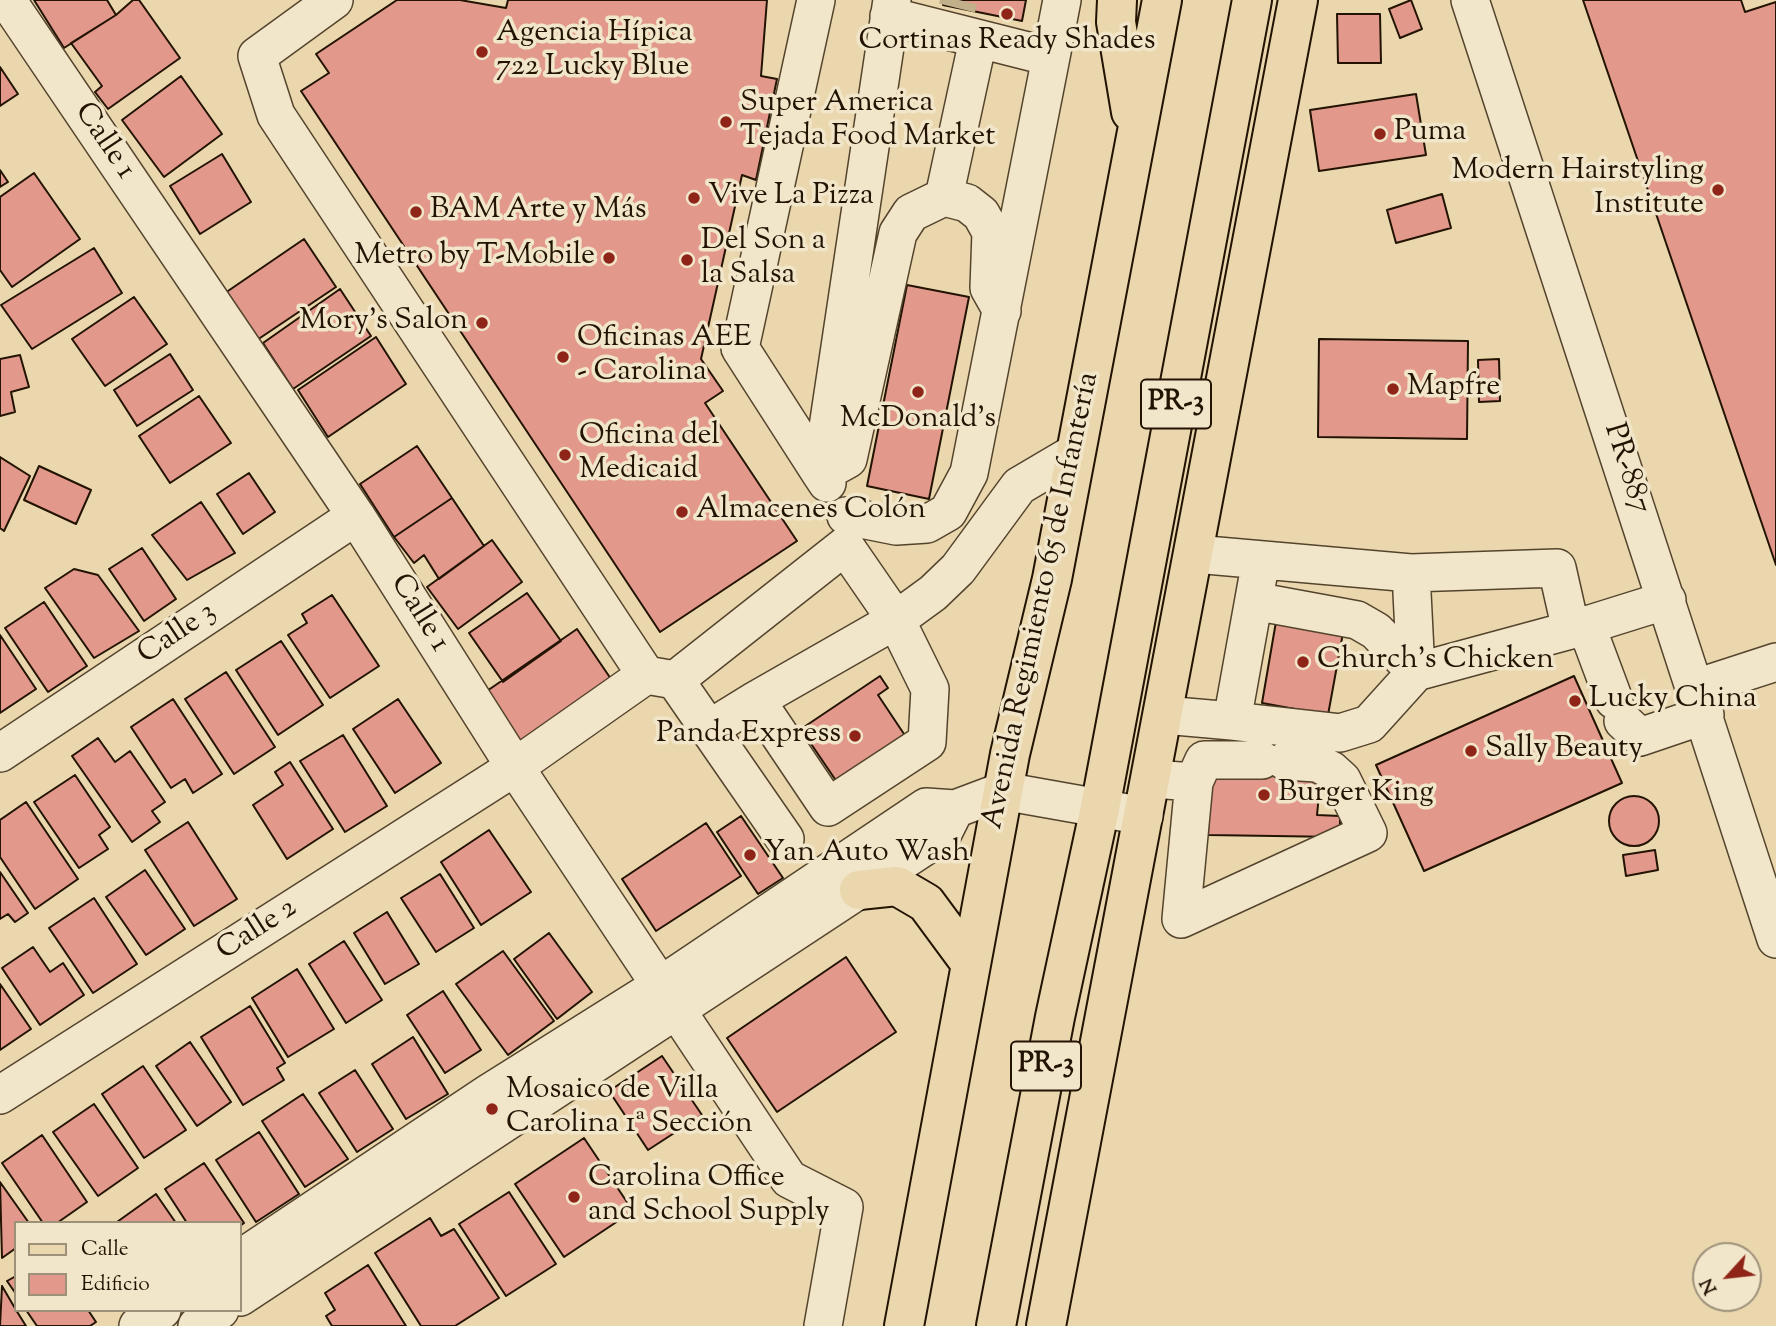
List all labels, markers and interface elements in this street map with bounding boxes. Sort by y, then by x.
marker: Cortinas Ready Shades [999,6,1015,22]
place label: Agencia Hípica 722 Lucky Blue [496,17,692,88]
place label: Cortinas Ready Shades [859,25,1155,61]
marker: Agencia Hípica 722 Lucky Blue [474,44,490,60]
place label: Super America Tejada Food Market [740,87,995,158]
street label: Calle 1 [64,97,142,187]
marker: Super America Tejada Food Market [718,114,734,130]
place label: Puma [1394,116,1466,152]
marker: Puma [1372,126,1388,142]
place label: Modern Hairstyling Institute [1451,155,1704,226]
place label: Vive La Pizza [708,180,874,216]
marker: Modern Hairstyling Institute [1710,182,1726,198]
marker: Vive La Pizza [686,190,702,206]
place label: BAM Arte y Más [430,194,647,230]
marker: BAM Arte y Más [408,204,424,220]
place label: Del Son a la Salsa [701,225,826,296]
place label: Metro by T-Mobile [354,240,595,276]
marker: Metro by T-Mobile [601,250,617,266]
marker: Del Son a la Salsa [679,252,695,268]
place label: Mory's Salon [299,305,468,341]
marker: Mory's Salon [474,315,490,331]
place label: Oficinas AEE - Carolina [577,322,751,392]
marker: Oficinas AEE - Carolina [555,349,571,365]
street label: Avenida Regimiento 65 de Infantería [977,369,1109,833]
place label: Mapfre [1407,371,1500,407]
road number: PR-3 [1141,380,1211,428]
marker: Mapfre [1385,381,1401,397]
marker: McDonald's [910,384,926,400]
place label: McDonald's [840,403,996,439]
street label: PR-887 [1594,419,1656,519]
place label: Oficina del Medicaid [579,420,720,490]
marker: Oficina del Medicaid [557,447,573,463]
place label: Almacenes Colón [696,494,926,530]
marker: Almacenes Colón [674,504,690,520]
street label: Calle 1 [380,569,456,659]
street label: Calle 3 [132,596,224,674]
place label: Church's Chicken [1317,644,1554,680]
marker: Church's Chicken [1295,654,1311,670]
place label: Lucky China [1589,683,1757,719]
marker: Lucky China [1567,693,1583,709]
place label: Panda Express [656,718,841,754]
marker: Panda Express [847,728,863,744]
place label: Sally Beauty [1485,733,1643,769]
marker: Sally Beauty [1463,743,1479,759]
place label: Burger King [1278,777,1434,813]
marker: Burger King [1256,787,1272,803]
place label: Yan Auto Wash [764,837,970,873]
marker: Yan Auto Wash [742,847,758,863]
street label: Calle 2 [211,892,305,970]
road number: PR-3 [1011,1042,1081,1090]
place label: Mosaico de Villa Carolina 1ª Sección [506,1074,753,1144]
marker: Mosaico de Villa Carolina 1ª Sección [484,1101,500,1117]
place label: Carolina Office and School Supply [588,1162,830,1232]
marker: Carolina Office and School Supply [566,1189,582,1205]
legend [14,1221,242,1312]
text: Calle [81,1235,129,1265]
north arrow [1692,1242,1762,1312]
text: Edificio [81,1270,150,1300]
text: N [1694,1273,1725,1299]

